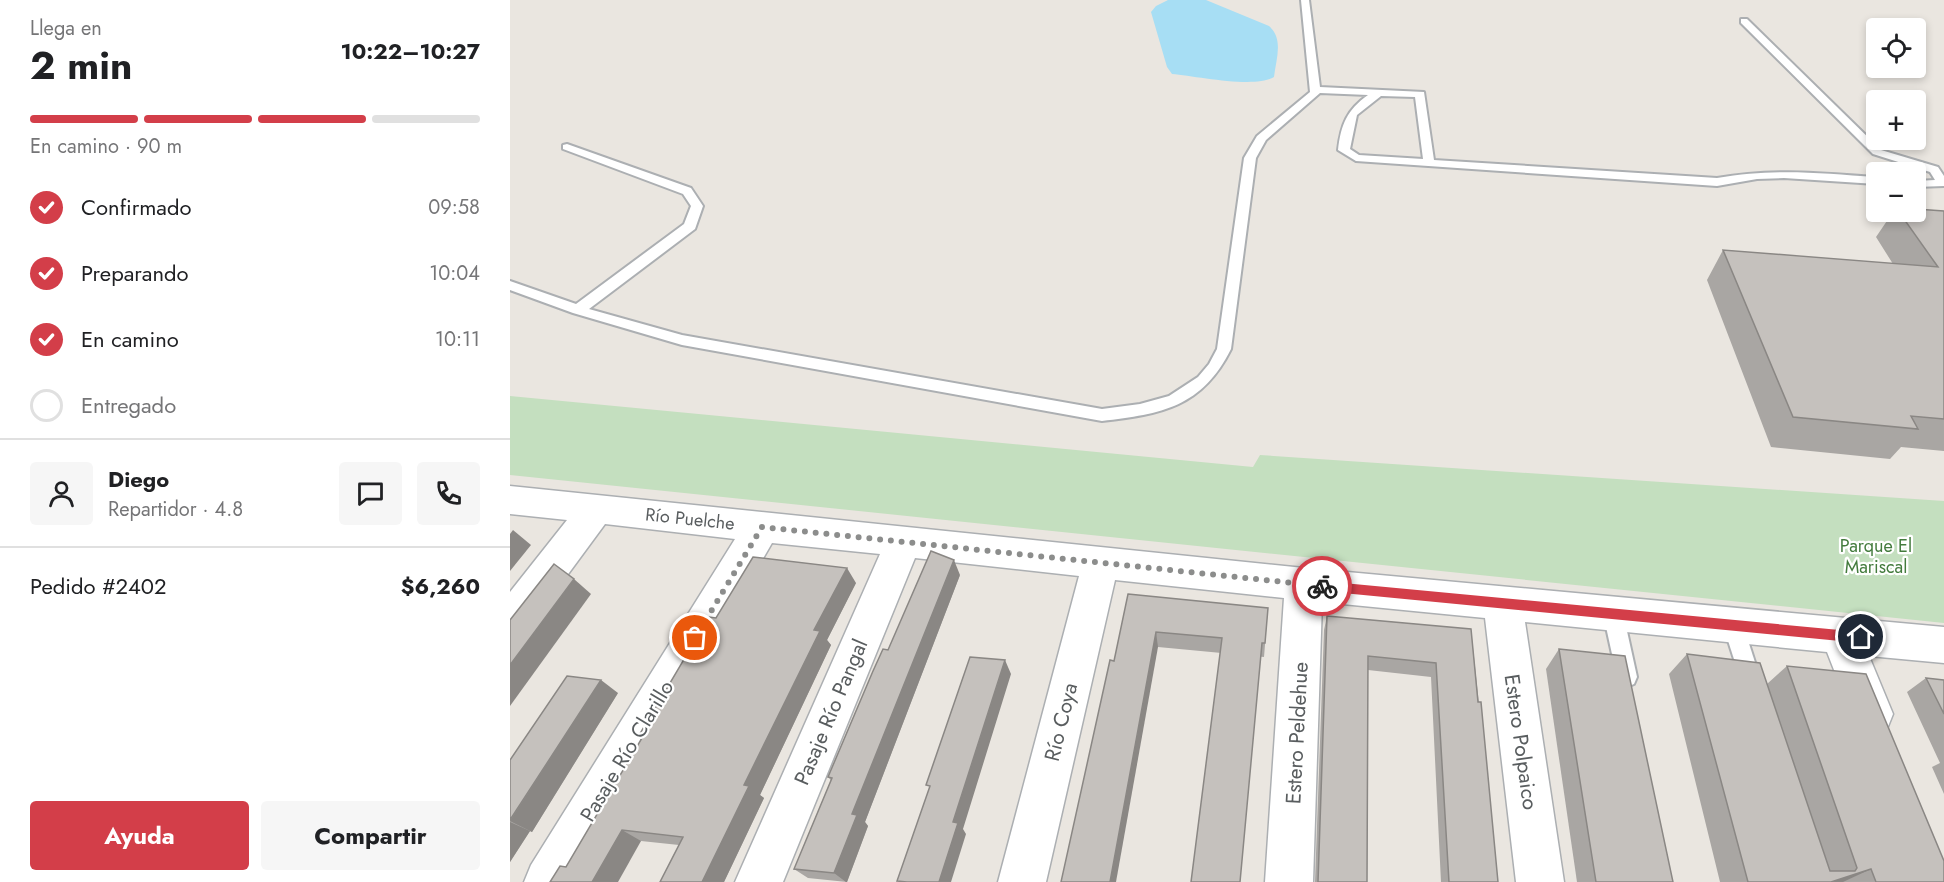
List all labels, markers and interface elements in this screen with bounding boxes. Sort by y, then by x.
text: Llega en [30,14,102,43]
map controls [1866,18,1926,222]
button: locate [1866,18,1926,78]
text: 10:22–10:27 [340,35,480,67]
text: 2 min [30,37,132,94]
button: + [1866,90,1926,150]
text: En camino · 90 m [30,132,182,161]
button: − [1866,162,1926,222]
icon: check [30,191,63,224]
text: Confirmado [81,191,191,223]
text: 09:58 [428,193,480,222]
icon: check [30,257,63,290]
text: Preparando [81,257,189,289]
text: 10:04 [429,259,480,288]
icon: check [30,323,63,356]
text: En camino [81,323,179,355]
text: 10:11 [435,325,480,354]
text: Entregado [81,389,176,421]
button: person [30,462,93,525]
button: chat [339,462,402,525]
button: phone [417,462,480,525]
text: Diego [108,463,169,495]
text: Repartidor · 4.8 [108,495,243,524]
street label: Río Puelche [644,501,736,537]
park label: Parque El Mariscal [1840,533,1912,580]
courier [1292,556,1352,616]
text: Pedido #2402 [30,570,167,602]
text: $6,260 [401,570,480,602]
icon: bike [1306,570,1339,603]
pin [1835,611,1886,662]
pin [669,612,720,663]
icon: home [1844,620,1877,653]
icon: bag [678,621,711,654]
street label: Pasaje Río Pangal [787,634,875,790]
street label: Estero Peldehue [1278,661,1316,805]
street label: Estero Polpaico [1497,672,1545,812]
street label: Pasaje Río Clarillo [573,675,681,827]
street label: Río Coya [1037,680,1085,764]
button: Ayuda [30,801,249,870]
button: Compartir [261,801,480,870]

